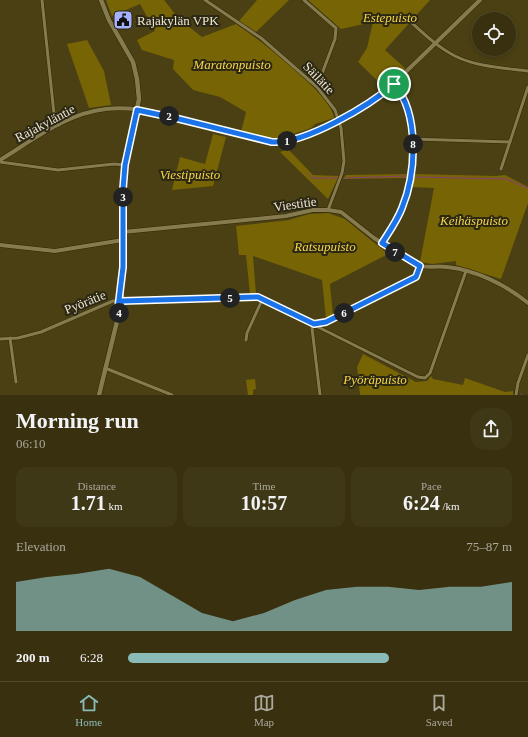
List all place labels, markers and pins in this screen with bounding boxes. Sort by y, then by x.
public building icon: Rajakylän VPK [112,9,134,31]
place label: Rajakylän VPK [137,13,219,28]
pin [377,67,411,101]
pin: 2 [159,106,179,126]
pin: 1 [277,131,297,151]
pin: 8 [403,134,423,154]
pin: 3 [113,187,133,207]
pin: 7 [385,242,405,262]
pin: 5 [220,288,240,308]
pin: 4 [109,303,129,323]
pin: 6 [334,303,354,323]

